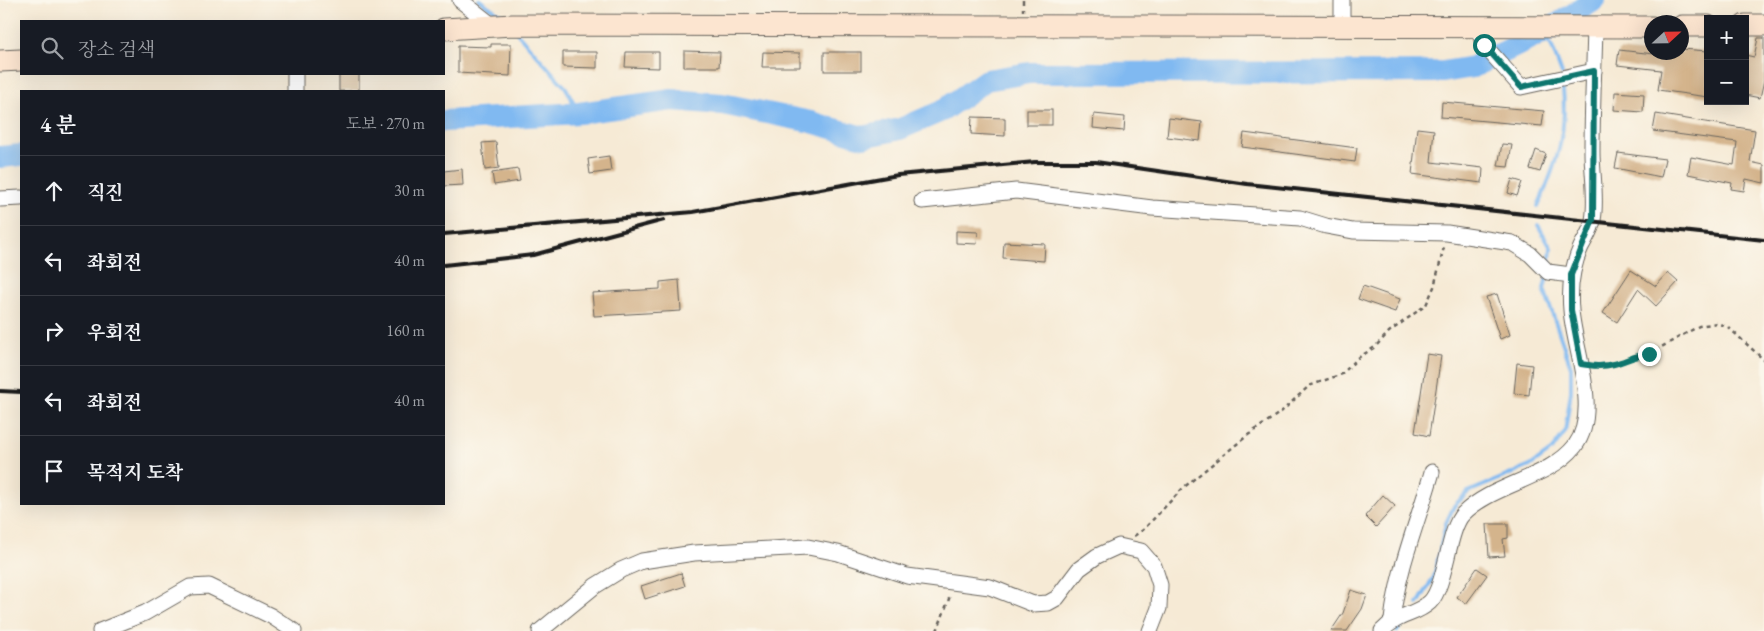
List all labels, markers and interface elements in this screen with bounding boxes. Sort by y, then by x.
north arrow [1644,15,1689,60]
map controls [1704,15,1749,105]
button: + [1704,15,1749,60]
search box [20,20,445,75]
icon: search [38,34,66,62]
route start [1473,34,1496,57]
text: 장소 검색 [78,37,155,62]
button: − [1704,60,1749,105]
text: 4 분 [40,111,76,138]
text: 도보 · 270 m [346,113,425,134]
icon: ahead [40,177,68,205]
text: 직진 [87,180,124,205]
text: 30 m [394,180,425,201]
icon: left [40,247,68,275]
text: 좌회전 [87,250,142,275]
text: 40 m [394,250,425,271]
icon: right [40,317,68,345]
text: 우회전 [87,320,142,345]
text: 160 m [386,320,425,341]
route end [1638,343,1661,366]
icon: left [40,387,68,415]
text: 좌회전 [87,390,142,415]
text: 40 m [394,390,425,411]
icon: arrive [40,457,68,485]
text: 목적지 도착 [87,460,183,485]

